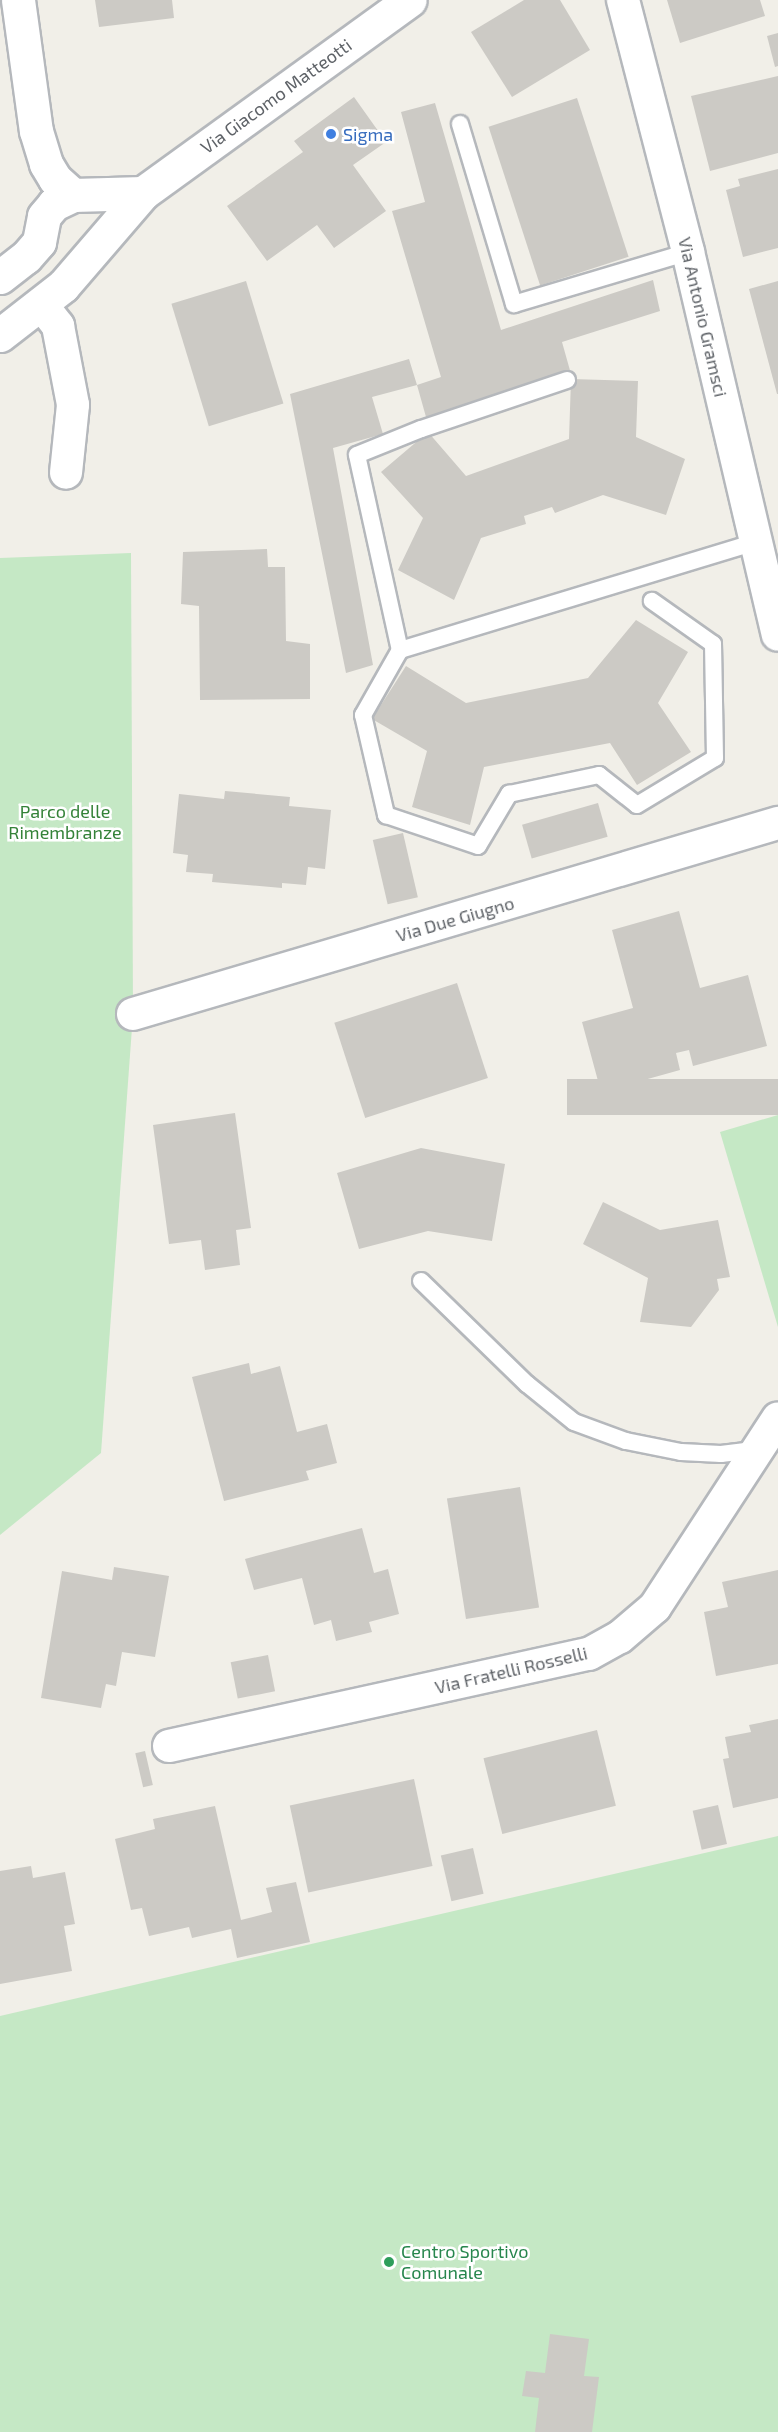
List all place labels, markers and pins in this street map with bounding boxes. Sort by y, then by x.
place label: Sigma [343,123,393,145]
marker: Sigma [324,127,338,141]
place label: Centro Sportivo Comunale [401,2241,528,2284]
marker: Centro Sportivo Comunale [382,2255,396,2269]

